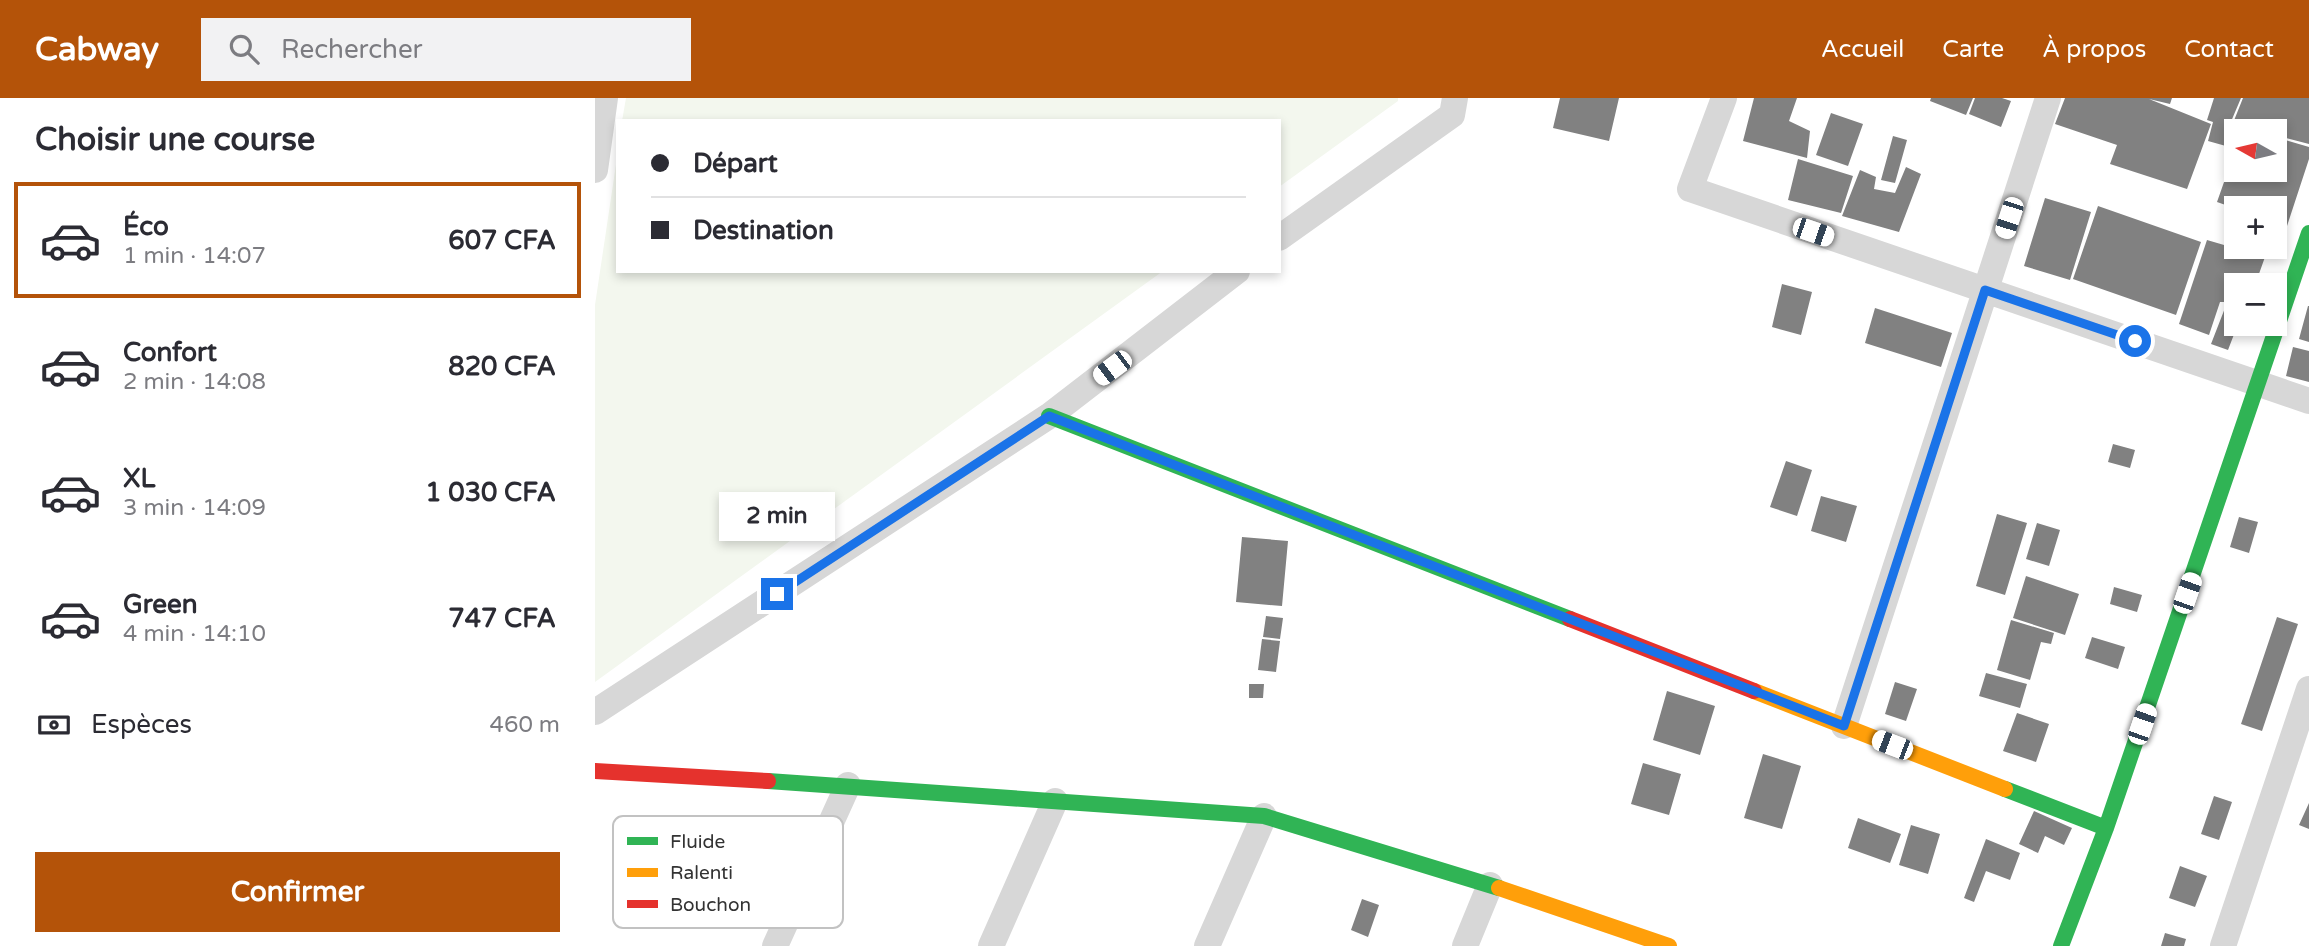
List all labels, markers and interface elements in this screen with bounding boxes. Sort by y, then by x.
search box [201,18,691,81]
text: Cabway [35,30,159,69]
icon: search [225,30,263,68]
text: Rechercher [281,34,423,65]
text: Accueil [1821,35,1904,64]
text: Carte [1942,35,2004,64]
text: À propos [2042,35,2146,64]
text: Contact [2184,35,2274,64]
north arrow [2224,119,2287,182]
map controls [2224,119,2287,336]
text: Choisir une course [35,121,315,159]
text: Départ [693,148,778,179]
car [1993,195,2026,241]
button: + [2224,196,2287,259]
icon: car [39,209,102,272]
text: Éco [123,211,169,242]
text: Destination [693,215,834,246]
car [1790,215,1837,249]
text: 607 CFA [448,225,556,256]
text: 1 min · 14:07 [123,242,266,270]
button: − [2224,273,2287,336]
route start [2119,325,2151,357]
icon: car [39,335,102,398]
text: Confort [123,337,217,368]
car [1089,347,1136,389]
text: 820 CFA [448,351,556,382]
text: 2 min · 14:08 [123,368,266,396]
icon: car [39,461,102,524]
text: XL [123,463,155,494]
text: 1 030 CFA [425,477,556,508]
callout: 2 min [719,492,835,542]
text: 3 min · 14:09 [123,494,266,522]
text: 2 min [746,502,808,530]
car [2171,570,2204,616]
route end [761,578,793,610]
icon: car [39,587,102,650]
text: Green [123,589,198,620]
text: 747 CFA [448,603,556,634]
text: 4 min · 14:10 [123,620,266,648]
car [2126,701,2159,747]
icon: cash [35,706,73,744]
text: Espèces [91,709,192,740]
text: 460 m [490,711,560,739]
car [1869,728,1916,762]
legend [613,816,843,928]
text: Fluide [670,831,725,853]
button: Confirmer [35,852,560,932]
text: Ralenti [670,862,733,884]
text: Bouchon [670,894,751,916]

